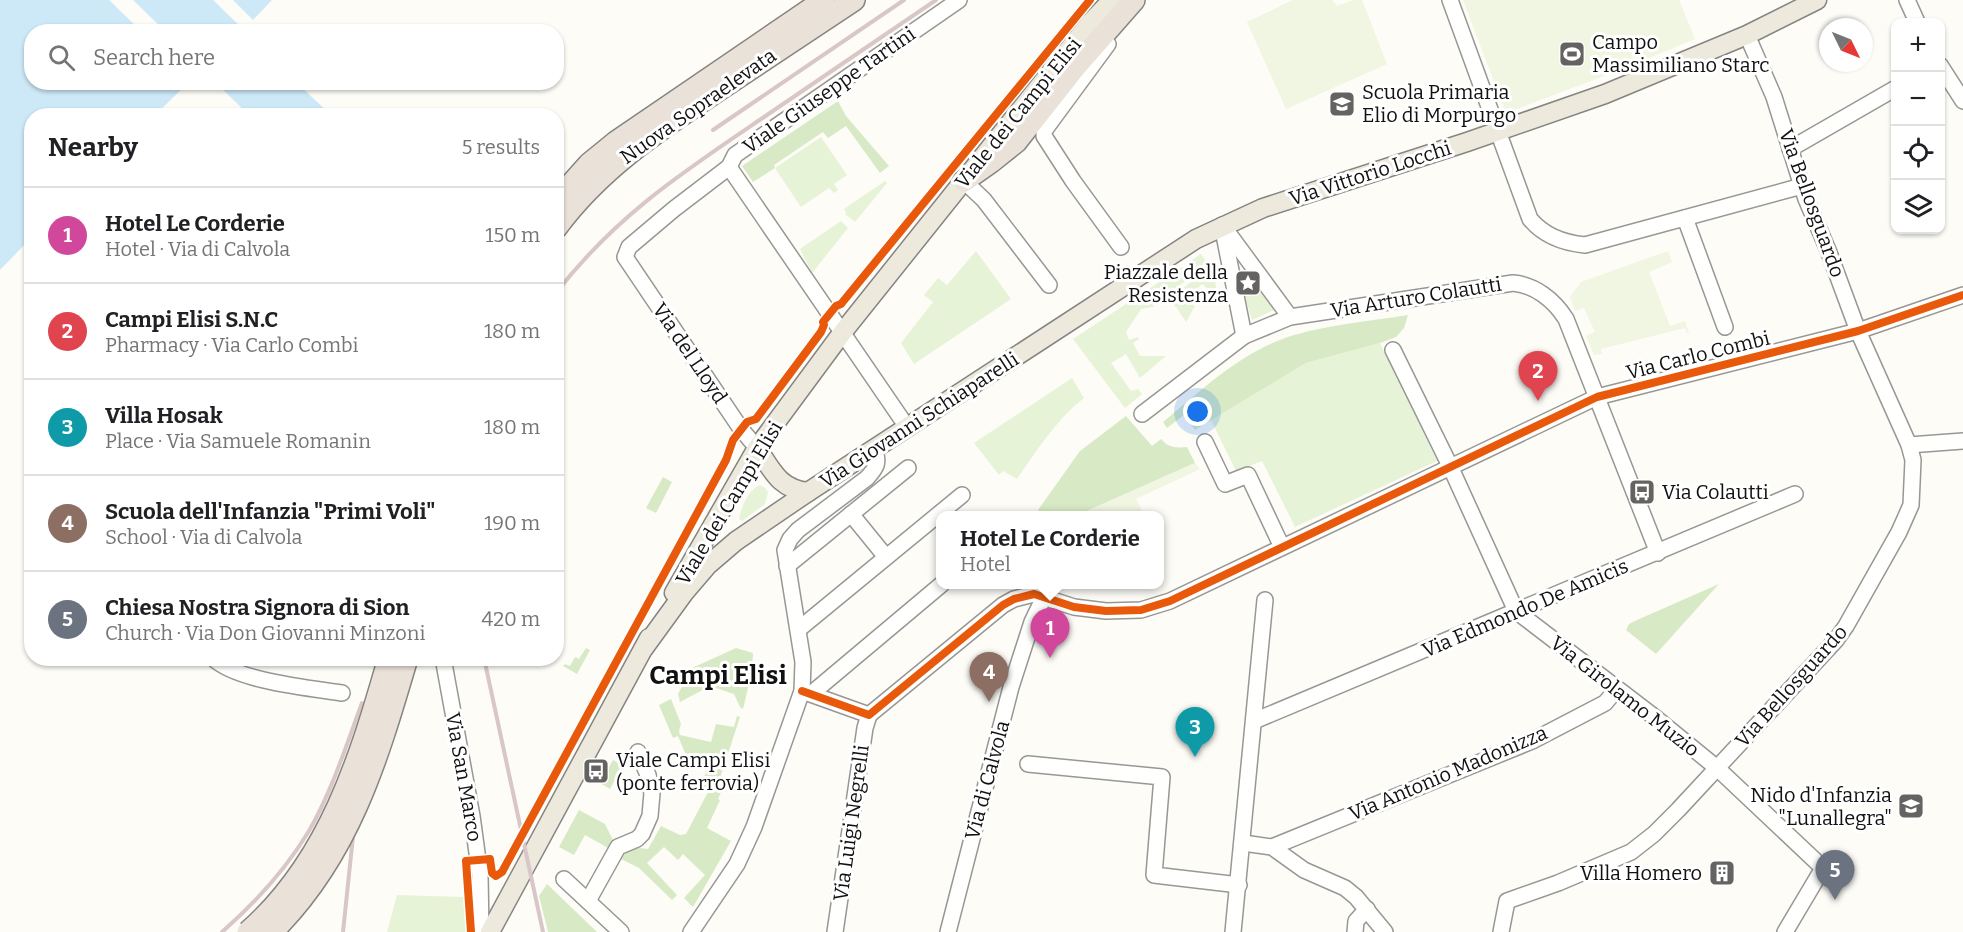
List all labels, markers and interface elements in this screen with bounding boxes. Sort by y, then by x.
north arrow [1819,18,1873,72]
map controls [1891,18,1945,234]
button: + [1891,18,1945,72]
street label: Viale Giuseppe Tartini [738,21,920,159]
search box [24,24,564,90]
place label: Campo Massimiliano Starc [1592,30,1769,77]
street label: Viale dei Campi Elisi [950,33,1086,193]
sports icon: Campo Massimiliano Starc [1557,39,1587,69]
icon: search [45,41,78,74]
street label: Nuova Sopraelevata [615,43,781,169]
text: Search here [93,44,215,71]
button: − [1891,72,1945,126]
place label: Scuola Primaria Elio di Morpurgo [1362,80,1516,127]
school or university icon: Scuola Primaria Elio di Morpurgo [1327,89,1357,119]
street label: Via Bellosguardo [1774,126,1850,280]
button: locate [1891,126,1945,180]
text: Nearby [48,132,138,163]
text: 5 results [462,135,540,159]
street label: Via Vittorio Locchi [1286,136,1454,210]
button: layers [1891,180,1945,234]
text: Hotel Le Corderie [105,210,285,237]
text: 1 [63,223,72,247]
text: 150 m [485,223,540,247]
text: Hotel · Via di Calvola [105,237,290,261]
place label: Piazzale della Resistenza [1104,260,1228,307]
place icon: Piazzale della Resistenza [1233,268,1263,298]
street label: Via Arturo Colautti [1329,272,1503,322]
street label: Via del Lloyd [648,298,732,408]
text: Campi Elisi S.N.C [105,306,278,333]
text: 2 [62,319,73,343]
text: 180 m [484,319,540,343]
street label: Via Carlo Combi [1624,326,1772,384]
text: Pharmacy · Via Carlo Combi [105,333,359,357]
street label: Via Giovanni Schiaparelli [815,347,1023,493]
pin: 2 [1518,352,1558,401]
your location [1183,397,1212,426]
text: Villa Hosak [105,402,223,429]
text: 3 [62,415,73,439]
text: 180 m [484,415,540,439]
street label: Viale dei Campi Elisi [671,417,787,589]
text: Place · Via Samuele Romanin [105,429,371,453]
bus stop icon: Via Colautti [1627,477,1657,507]
place label: Via Colautti [1662,480,1769,504]
text: Scuola dell'Infanzia "Primi Voli" [105,498,436,525]
text: 4 [61,511,74,535]
text: 190 m [484,511,540,535]
popup [936,511,1164,589]
text: School · Via di Calvola [105,525,302,549]
text: Hotel Le Corderie [960,525,1140,552]
text: Hotel [960,552,1011,576]
street label: Via Edmondo De Amicis [1418,554,1632,662]
text: Chiesa Nostra Signora di Sion [105,594,410,621]
text: 5 [62,607,73,631]
text: 420 m [482,607,540,631]
pin: 1 [1030,608,1070,658]
street label: Via Bellosguardo [1730,620,1852,752]
text: Church · Via Don Giovanni Minzoni [105,621,425,645]
street label: Via Girolamo Muzio [1546,630,1704,762]
pin: 4 [970,652,1008,702]
district label: Campi Elisi [649,660,787,691]
pin: 3 [1176,708,1214,757]
street label: Via San Marco [441,710,487,844]
street label: Via di Calvola [960,718,1014,842]
street label: Via Antonio Madonizza [1345,720,1551,826]
street label: Via Luigi Negrelli [828,743,874,903]
place label: Viale Campi Elisi (ponte ferrovia) [616,748,770,795]
bus stop icon: Viale Campi Elisi (ponte ferrovia) [581,756,611,786]
place label: Nido d'Infanzia "Lunallegra" [1750,783,1892,830]
school or university icon: Nido d'Infanzia "Lunallegra" [1896,791,1926,821]
pin: 5 [1816,850,1854,900]
building icon: Villa Homero [1707,858,1737,888]
place label: Villa Homero [1580,861,1702,885]

